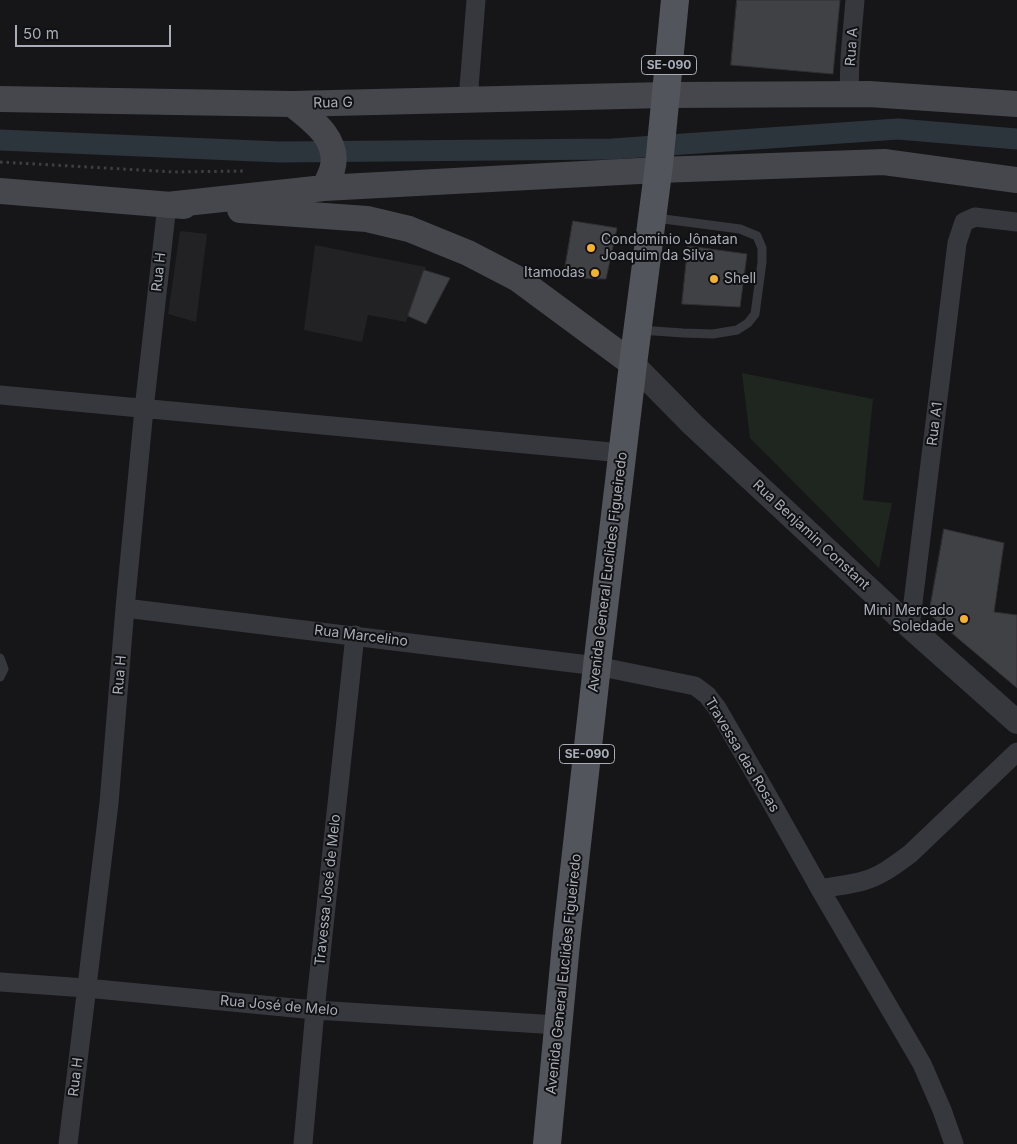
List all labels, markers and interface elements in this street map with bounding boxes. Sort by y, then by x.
scale bar [18,15,174,47]
text: 50 m [23,24,59,43]
street label: Rua A [842,27,862,67]
road number: SE-090 [642,56,696,74]
street label: Rua G [313,94,353,112]
place label: Condominio Jônatan Joaquim da Silva [601,232,738,264]
marker: Condominio Jônatan Joaquim da Silva [585,242,597,254]
street label: Rua H [149,251,169,293]
place label: Itamodas [524,265,585,281]
marker: Itamodas [589,267,601,279]
place label: Shell [724,271,756,287]
marker: Shell [708,273,720,285]
street label: Rua A1 [924,401,946,447]
street label: Avenida General Euclides Figueiredo [585,451,631,693]
street label: Rua Benjamin Constant [749,477,873,593]
place label: Mini Mercado Soledade [864,603,954,636]
marker: Mini Mercado Soledade [958,613,970,625]
street label: Rua Marcelino [313,622,409,650]
street label: Rua H [110,655,130,695]
street label: Travessa das Rosas [701,694,783,816]
road number: SE-090 [560,744,614,764]
street label: Travessa José de Melo [312,813,344,967]
street label: Avenida General Euclides Figueiredo [543,853,585,1095]
street label: Rua José de Melo [219,992,339,1020]
street label: Rua H [65,1056,87,1098]

